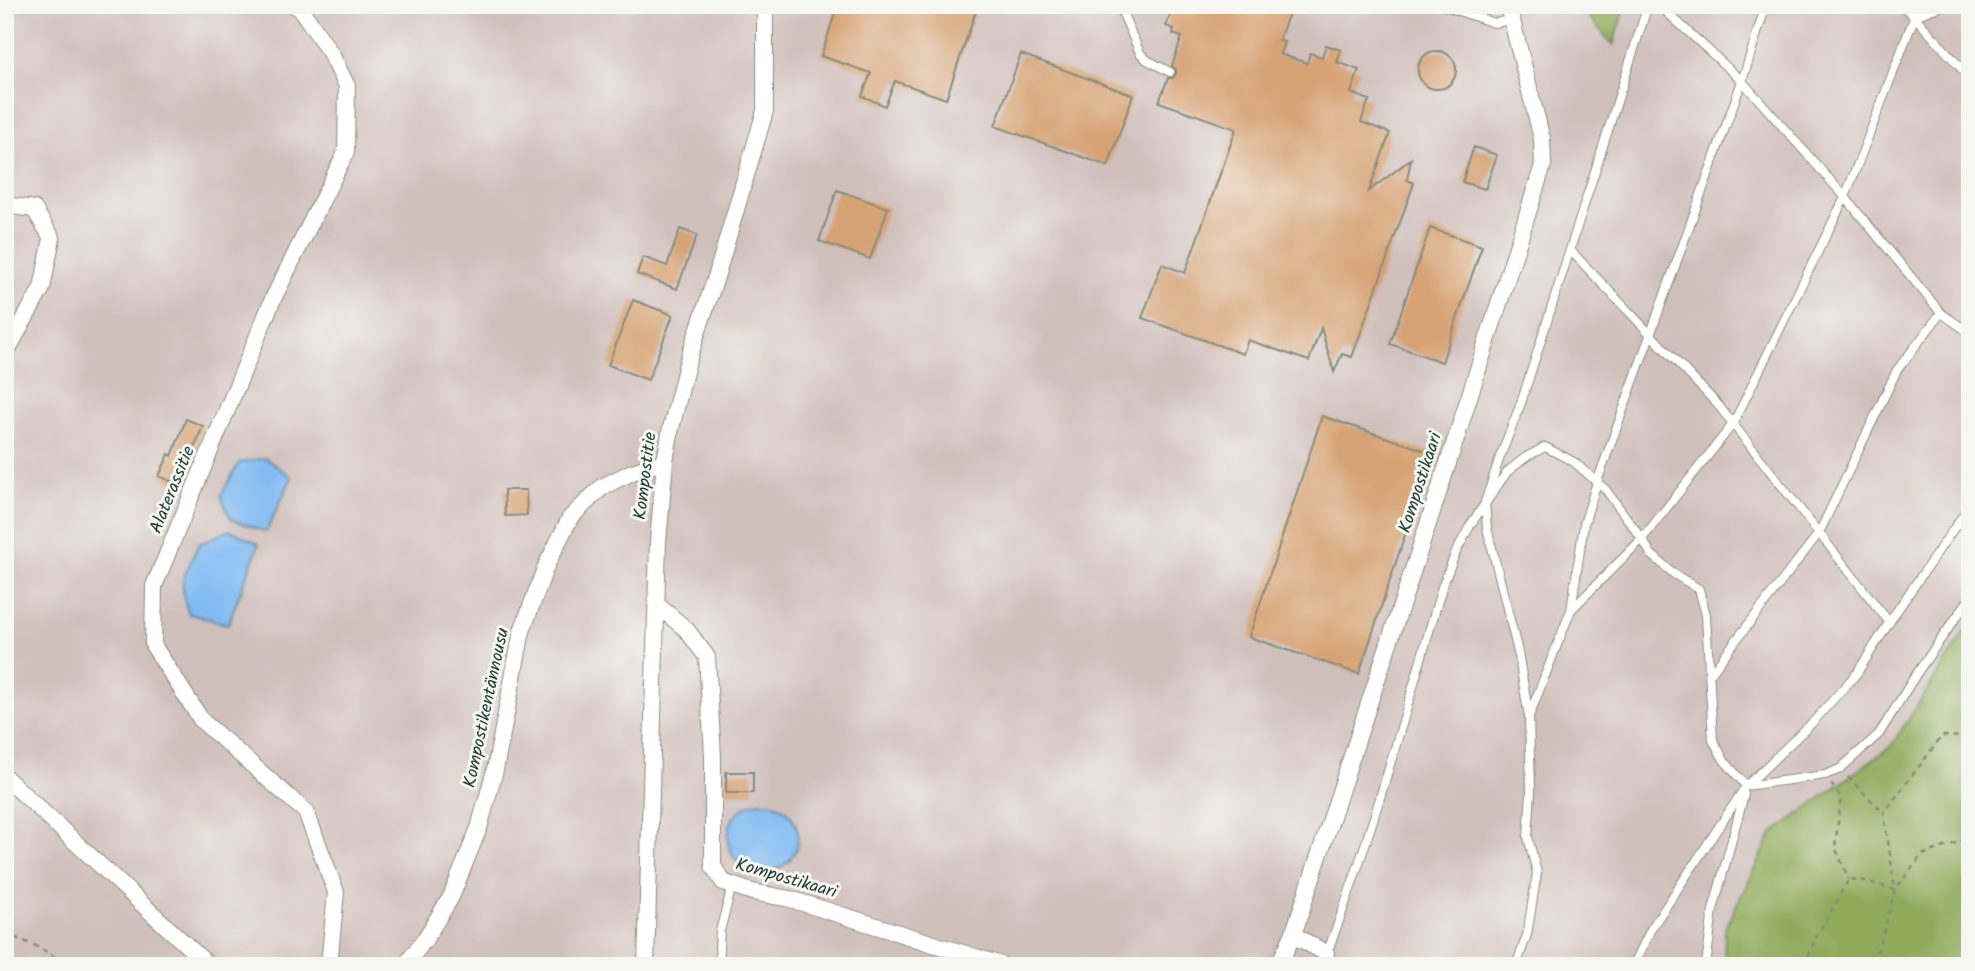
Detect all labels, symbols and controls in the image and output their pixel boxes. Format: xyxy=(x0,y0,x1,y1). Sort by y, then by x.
street label: Kompostikaari xyxy=(1391,428,1451,537)
street label: Kompostitie xyxy=(626,430,666,522)
street label: Alaterassitie xyxy=(142,442,204,538)
street label: Kompostikentännousu xyxy=(456,625,518,791)
street label: Kompostikaari xyxy=(732,851,841,908)

